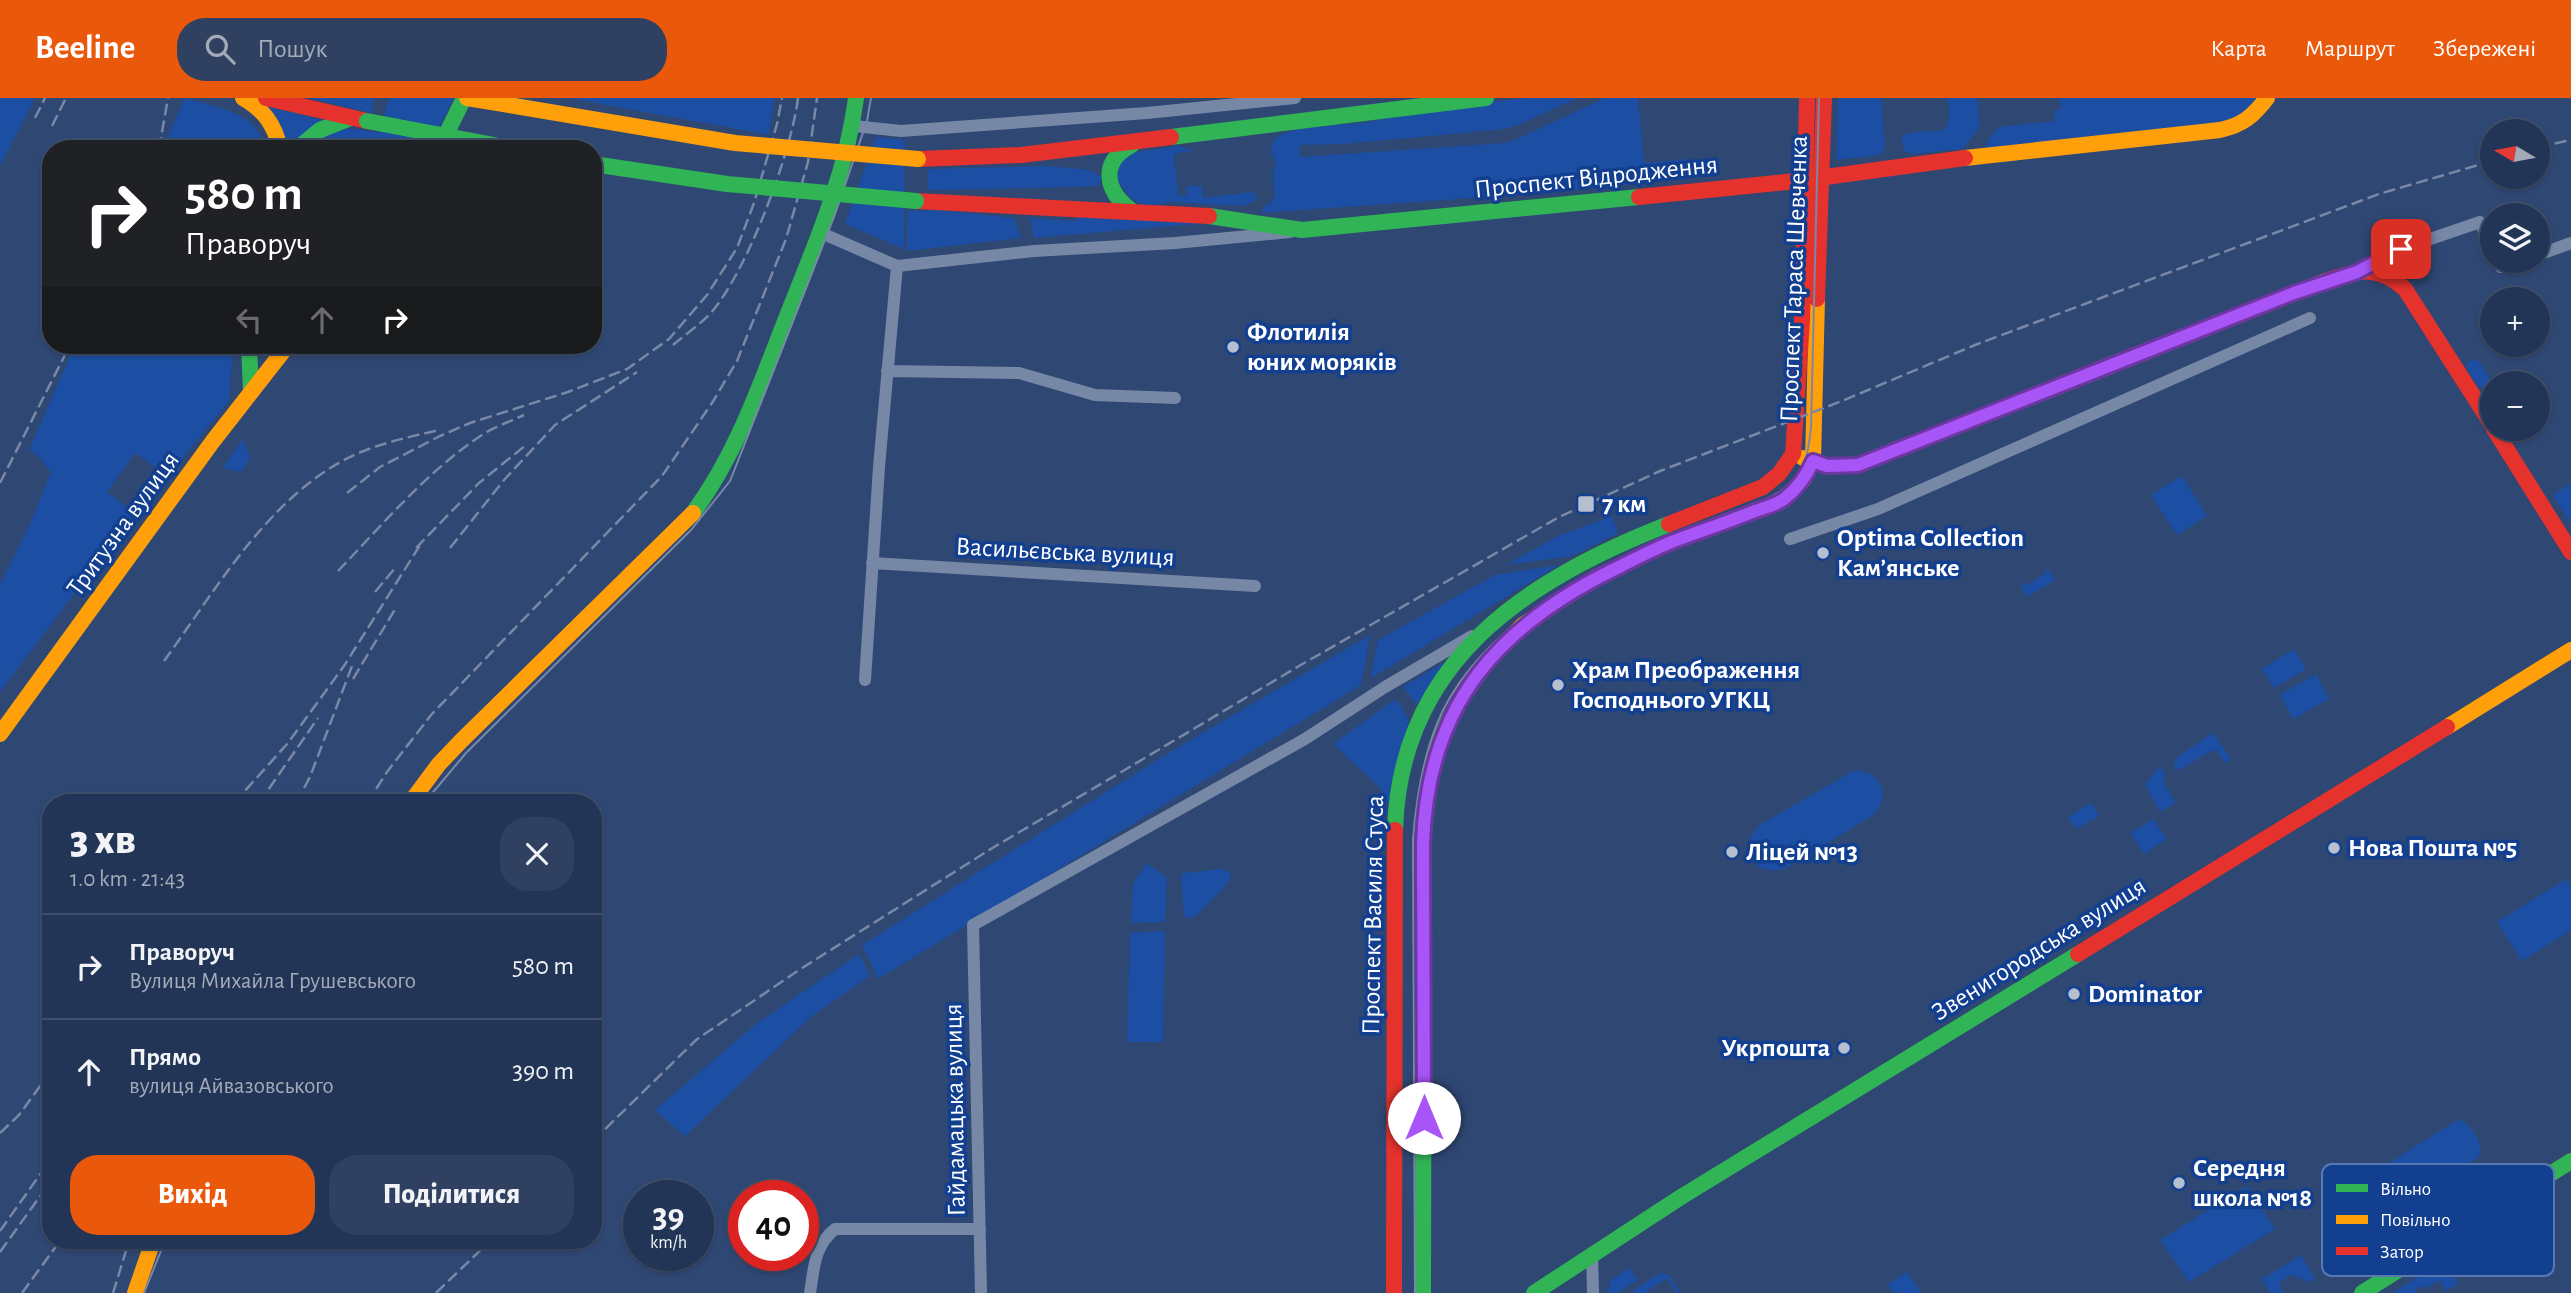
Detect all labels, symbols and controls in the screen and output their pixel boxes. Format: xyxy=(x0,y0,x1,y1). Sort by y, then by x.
search box xyxy=(177,18,667,81)
icon: search xyxy=(201,30,239,68)
text: Beeline xyxy=(35,32,135,65)
text: Пошук xyxy=(257,36,327,62)
text: Карта xyxy=(2211,37,2267,61)
text: Маршрут xyxy=(2305,37,2395,61)
text: Збережені xyxy=(2433,37,2536,61)
north arrow xyxy=(2480,119,2550,189)
map controls xyxy=(2480,119,2550,441)
street label: Проспект Тараса Шевченка xyxy=(1776,135,1812,423)
street label: Проспект Відродження xyxy=(1473,151,1719,203)
icon: right xyxy=(70,168,161,259)
text: 580 m xyxy=(185,170,303,219)
button: layers xyxy=(2480,203,2550,273)
pin xyxy=(2371,219,2431,279)
text: Праворуч xyxy=(185,228,311,260)
icon: arrive xyxy=(2382,230,2420,268)
button: + xyxy=(2480,287,2550,357)
icon: left xyxy=(230,301,268,339)
icon: ahead xyxy=(303,301,341,339)
icon: right xyxy=(376,301,414,339)
place label: Флотилія юних моряків xyxy=(1247,319,1397,375)
marker: Флотилія юних моряків xyxy=(1225,339,1241,355)
button: − xyxy=(2480,371,2550,441)
street label: Тритузна вулиця xyxy=(62,447,184,601)
place label: 7 км xyxy=(1602,491,1646,517)
marker: 7 км xyxy=(1576,494,1596,514)
place label: Optima Collection Кам’янське xyxy=(1837,525,2024,581)
street label: Васильєвська вулиця xyxy=(955,533,1175,571)
marker: Optima Collection Кам’янське xyxy=(1815,545,1831,561)
place label: Храм Преображення Господнього УГКЦ xyxy=(1572,657,1800,713)
marker: Храм Преображення Господнього УГКЦ xyxy=(1550,677,1566,693)
street label: Проспект Василя Стуса xyxy=(1358,795,1388,1035)
button: close xyxy=(500,817,574,891)
text: 3 хв xyxy=(70,819,136,861)
place label: Нова Пошта №5 xyxy=(2348,835,2517,861)
place label: Ліцей №13 xyxy=(1746,839,1858,865)
marker: Нова Пошта №5 xyxy=(2326,840,2342,856)
marker: Ліцей №13 xyxy=(1724,844,1740,860)
text: 1.0 km · 21:43 xyxy=(70,868,185,891)
street label: Звенигородська вулиця xyxy=(1927,873,2151,1025)
text: Праворуч xyxy=(129,939,235,965)
icon: right xyxy=(70,948,108,986)
text: 580 m xyxy=(512,953,574,979)
text: Вулиця Михайла Грушевського xyxy=(129,970,416,993)
place label: Dominator xyxy=(2088,981,2202,1007)
marker: Dominator xyxy=(2066,986,2082,1002)
street label: Гайдамацька вулиця xyxy=(940,1003,970,1217)
place label: Укрпошта xyxy=(1721,1035,1830,1061)
marker: Укрпошта xyxy=(1836,1040,1852,1056)
text: Прямо xyxy=(129,1044,201,1070)
icon: ahead xyxy=(70,1053,108,1091)
text: 390 m xyxy=(512,1058,574,1084)
text: вулиця Айвазовського xyxy=(129,1075,334,1098)
position arrow xyxy=(1387,1081,1461,1155)
button: Вихід xyxy=(70,1155,315,1235)
button: Поділитися xyxy=(329,1155,574,1235)
place label: Середня школа №18 xyxy=(2193,1155,2312,1211)
legend xyxy=(2322,1164,2554,1276)
marker: Середня школа №18 xyxy=(2171,1175,2187,1191)
speed limit sign: 40 xyxy=(728,1180,819,1271)
text: Вільно xyxy=(2380,1180,2431,1199)
text: 39 xyxy=(652,1199,684,1234)
text: Повільно xyxy=(2380,1211,2450,1230)
text: km/h xyxy=(650,1234,687,1252)
text: Затор xyxy=(2380,1243,2424,1262)

